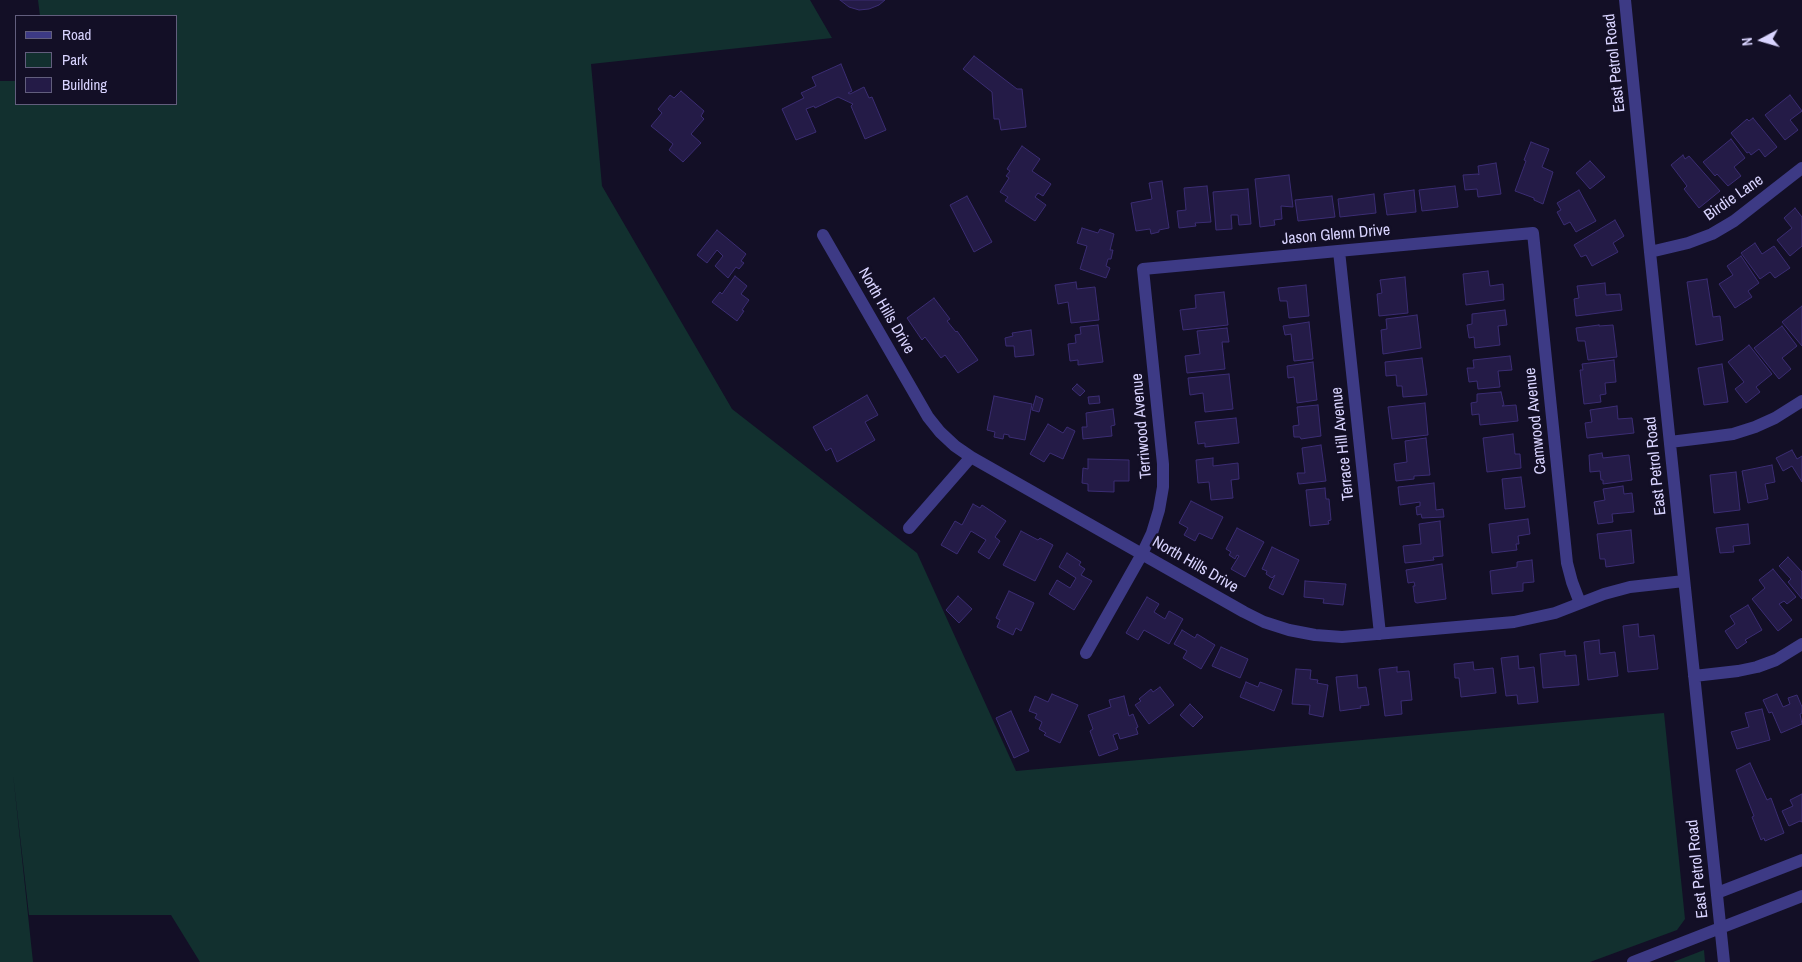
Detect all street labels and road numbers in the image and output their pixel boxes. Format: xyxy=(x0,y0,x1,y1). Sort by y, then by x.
street label: East Petrol Road xyxy=(1600,13,1630,113)
street label: Birdie Lane xyxy=(1701,171,1767,225)
street label: Jason Glenn Drive xyxy=(1281,221,1391,249)
street label: North Hills Drive xyxy=(854,265,918,357)
street label: Camwood Avenue xyxy=(1521,367,1551,475)
street label: Terriwood Avenue xyxy=(1128,373,1156,479)
street label: Terrace Hill Avenue xyxy=(1327,386,1359,502)
street label: East Petrol Road xyxy=(1641,416,1671,516)
street label: North Hills Drive xyxy=(1149,533,1241,597)
street label: East Petrol Road xyxy=(1683,819,1713,919)

